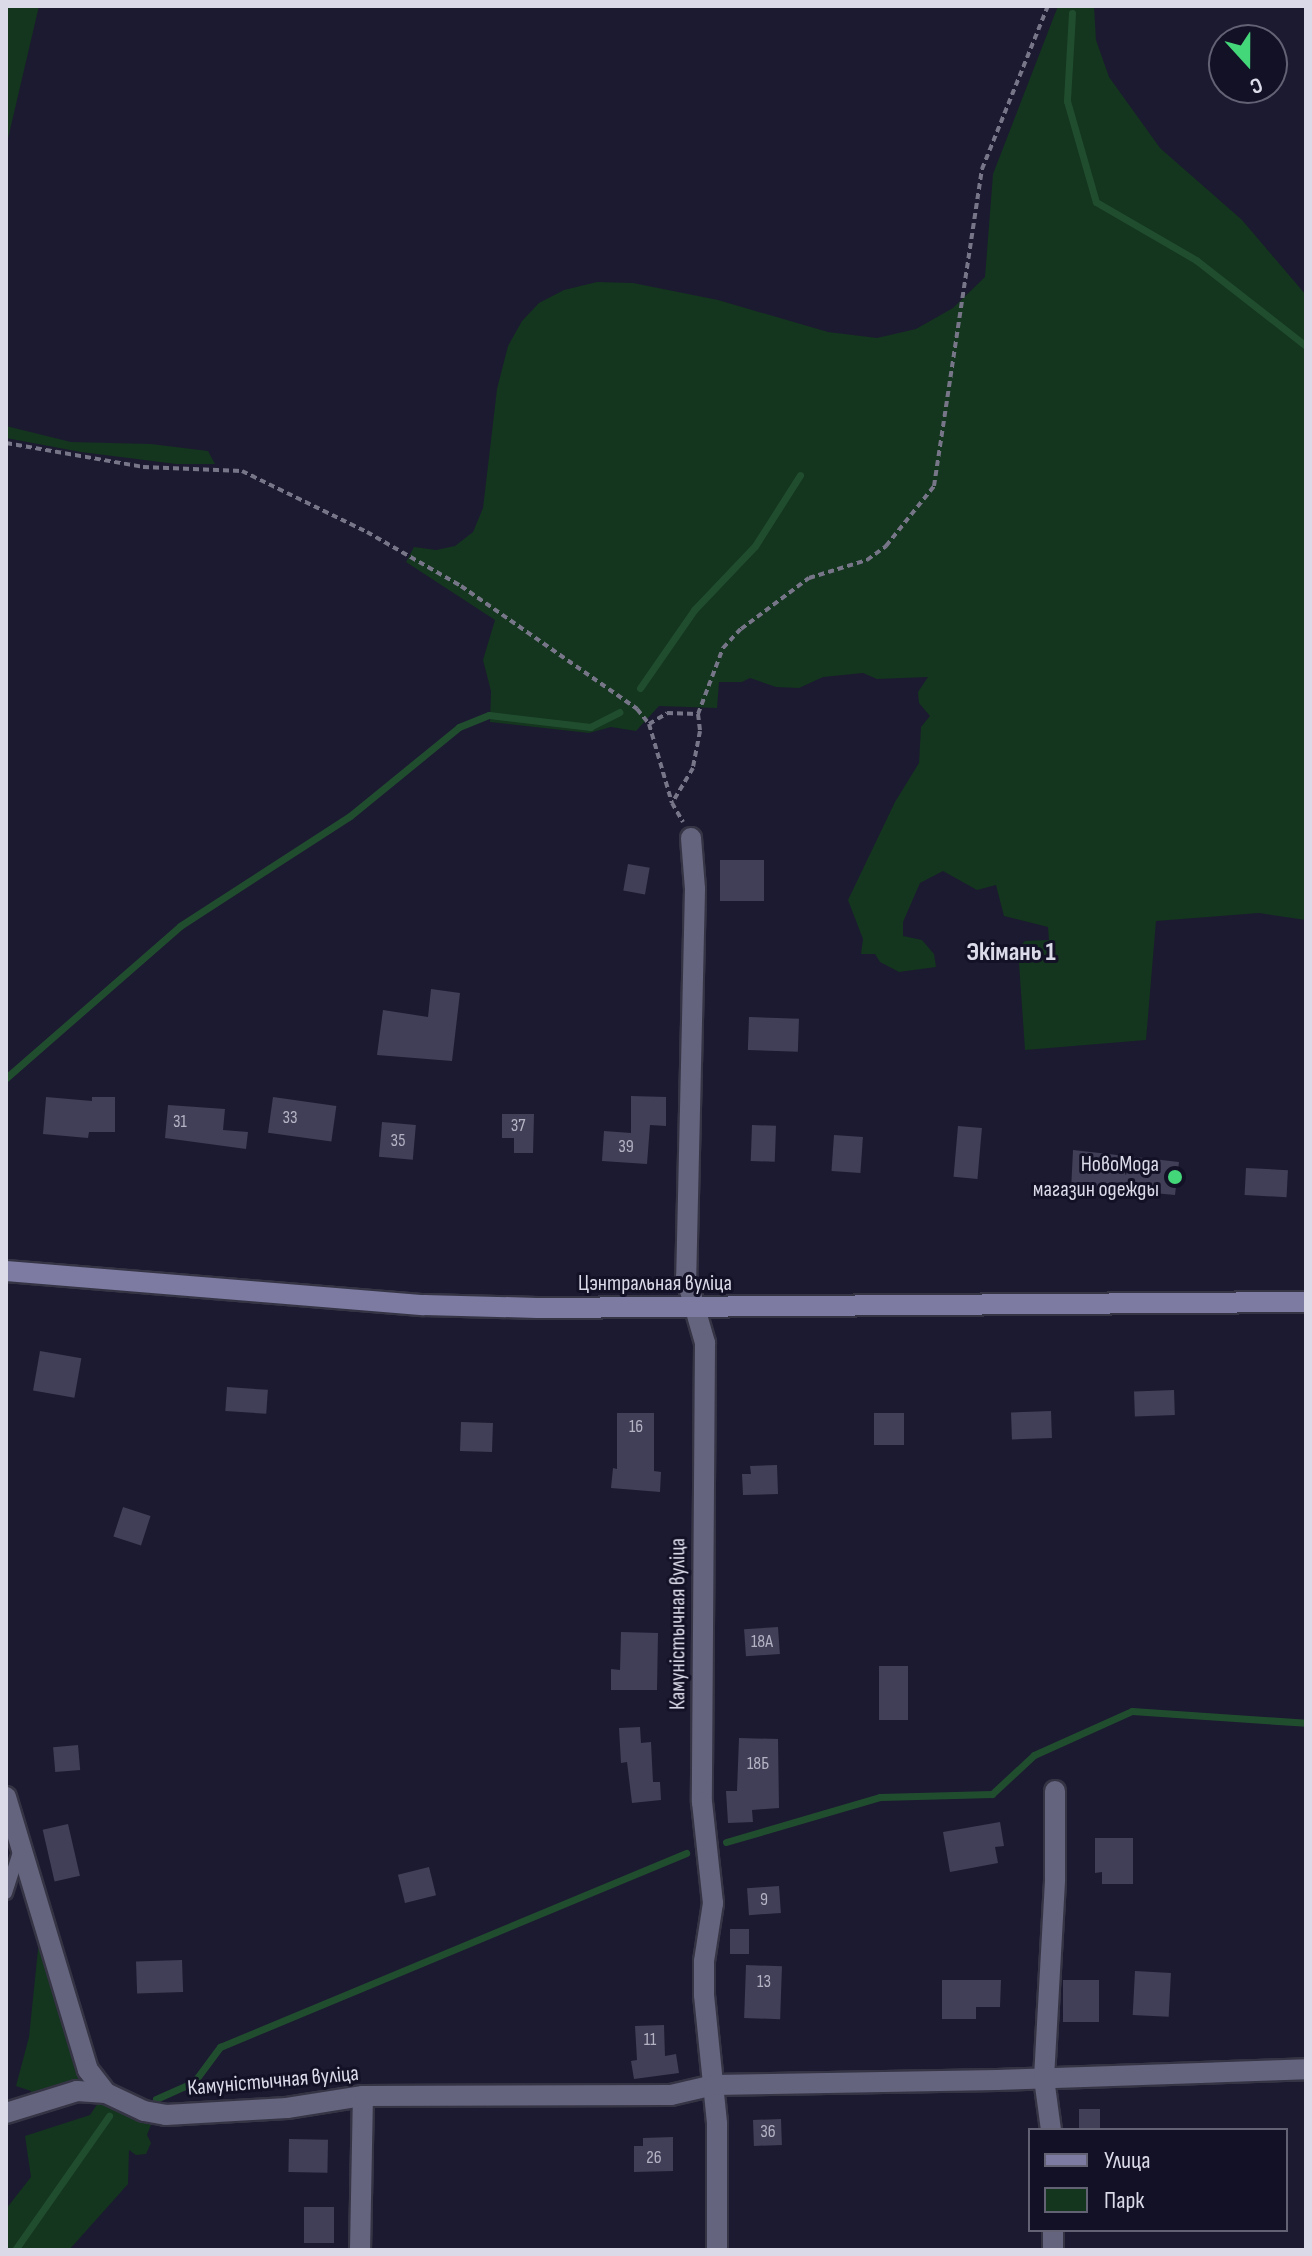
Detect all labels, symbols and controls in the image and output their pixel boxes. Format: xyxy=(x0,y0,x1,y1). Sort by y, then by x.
north arrow xyxy=(1208,24,1288,104)
text: С xyxy=(1246,70,1266,100)
district label: Экімань 1 xyxy=(966,937,1056,969)
house number: 33 xyxy=(282,1107,298,1129)
house number: 31 xyxy=(173,1111,187,1133)
house number: 37 xyxy=(511,1115,525,1137)
house number: 35 xyxy=(391,1130,405,1152)
house number: 39 xyxy=(618,1136,634,1158)
place label: НовоМода магазин одежды xyxy=(1033,1151,1159,1202)
marker: НовоМода магазин одежды xyxy=(1166,1168,1184,1186)
street label: Цэнтральная вуліца xyxy=(578,1271,732,1297)
house number: 16 xyxy=(629,1416,643,1438)
street label: Камуністычная вуліца xyxy=(665,1538,691,1710)
house number: 18А xyxy=(751,1631,773,1653)
house number: 18Б xyxy=(747,1753,769,1775)
house number: 9 xyxy=(760,1889,768,1911)
house number: 13 xyxy=(757,1971,771,1993)
house number: 11 xyxy=(644,2029,656,2051)
street label: Камуністычная вуліца xyxy=(186,2060,360,2102)
house number: 36 xyxy=(760,2121,776,2143)
legend xyxy=(1028,2128,1288,2232)
text: Улица xyxy=(1104,2146,1150,2175)
house number: 26 xyxy=(646,2147,662,2169)
text: Парк xyxy=(1104,2186,1144,2215)

